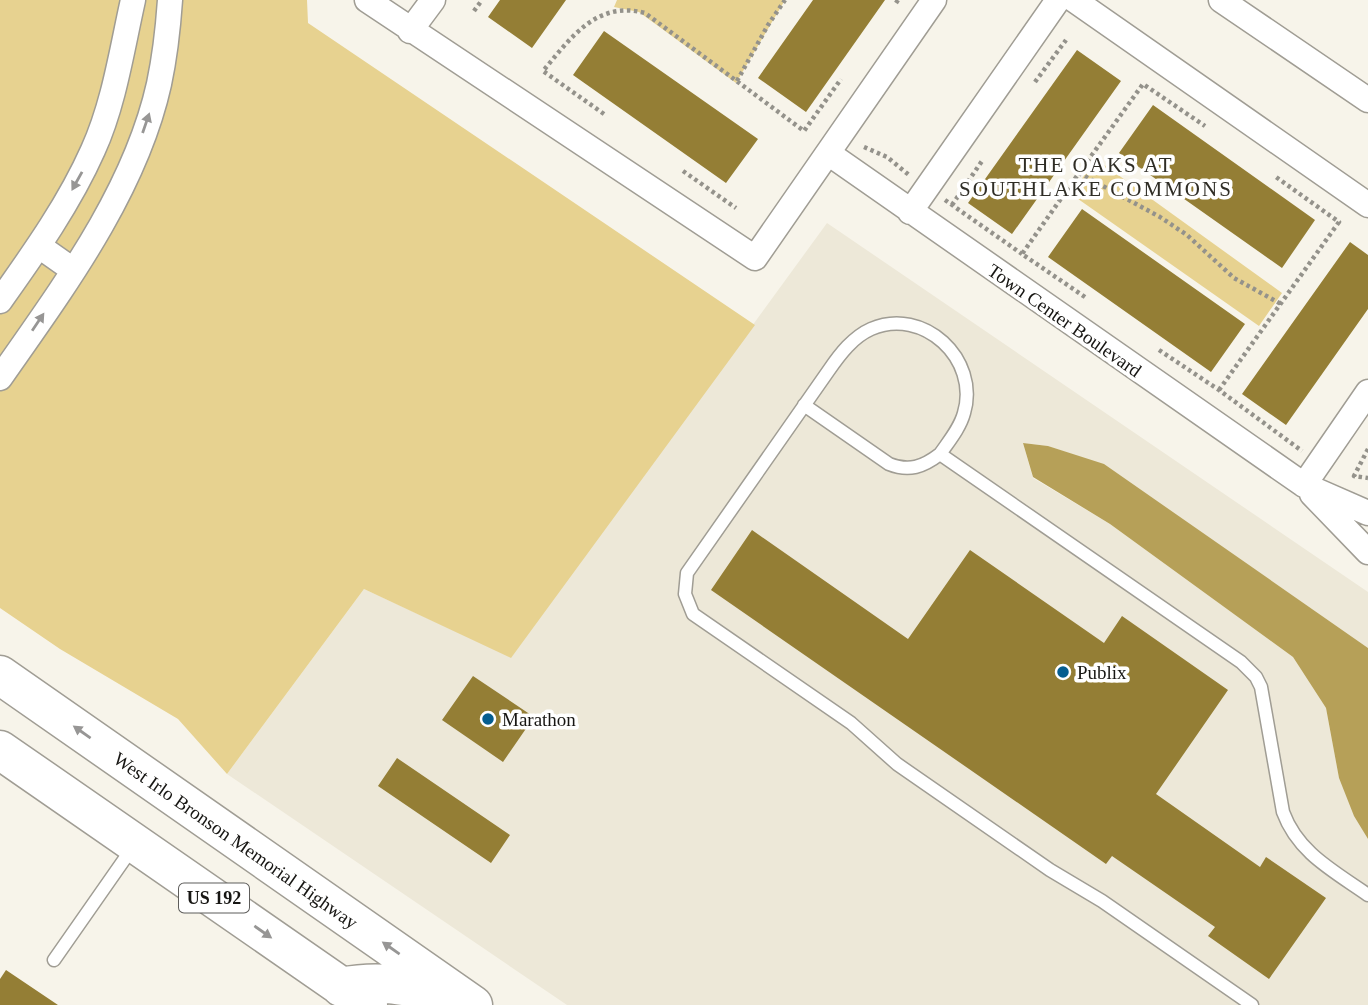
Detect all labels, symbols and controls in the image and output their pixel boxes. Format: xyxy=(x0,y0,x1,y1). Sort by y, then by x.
one-way arrow xyxy=(141,112,152,133)
district label: THE OAKS AT SOUTHLAKE COMMONS xyxy=(959,153,1233,201)
one-way arrow xyxy=(71,172,83,191)
street label: Town Center Boulevard xyxy=(984,260,1146,382)
one-way arrow xyxy=(32,312,45,332)
place label: Publix xyxy=(1077,662,1127,683)
marker: Publix xyxy=(1055,664,1071,680)
place label: Marathon xyxy=(502,709,576,730)
marker: Marathon xyxy=(480,711,496,727)
one-way arrow xyxy=(73,725,91,739)
street label: West Irlo Bronson Memorial Highway xyxy=(110,748,362,933)
road number: US 192 xyxy=(179,884,249,912)
one-way arrow xyxy=(254,925,272,939)
one-way arrow xyxy=(382,941,400,955)

